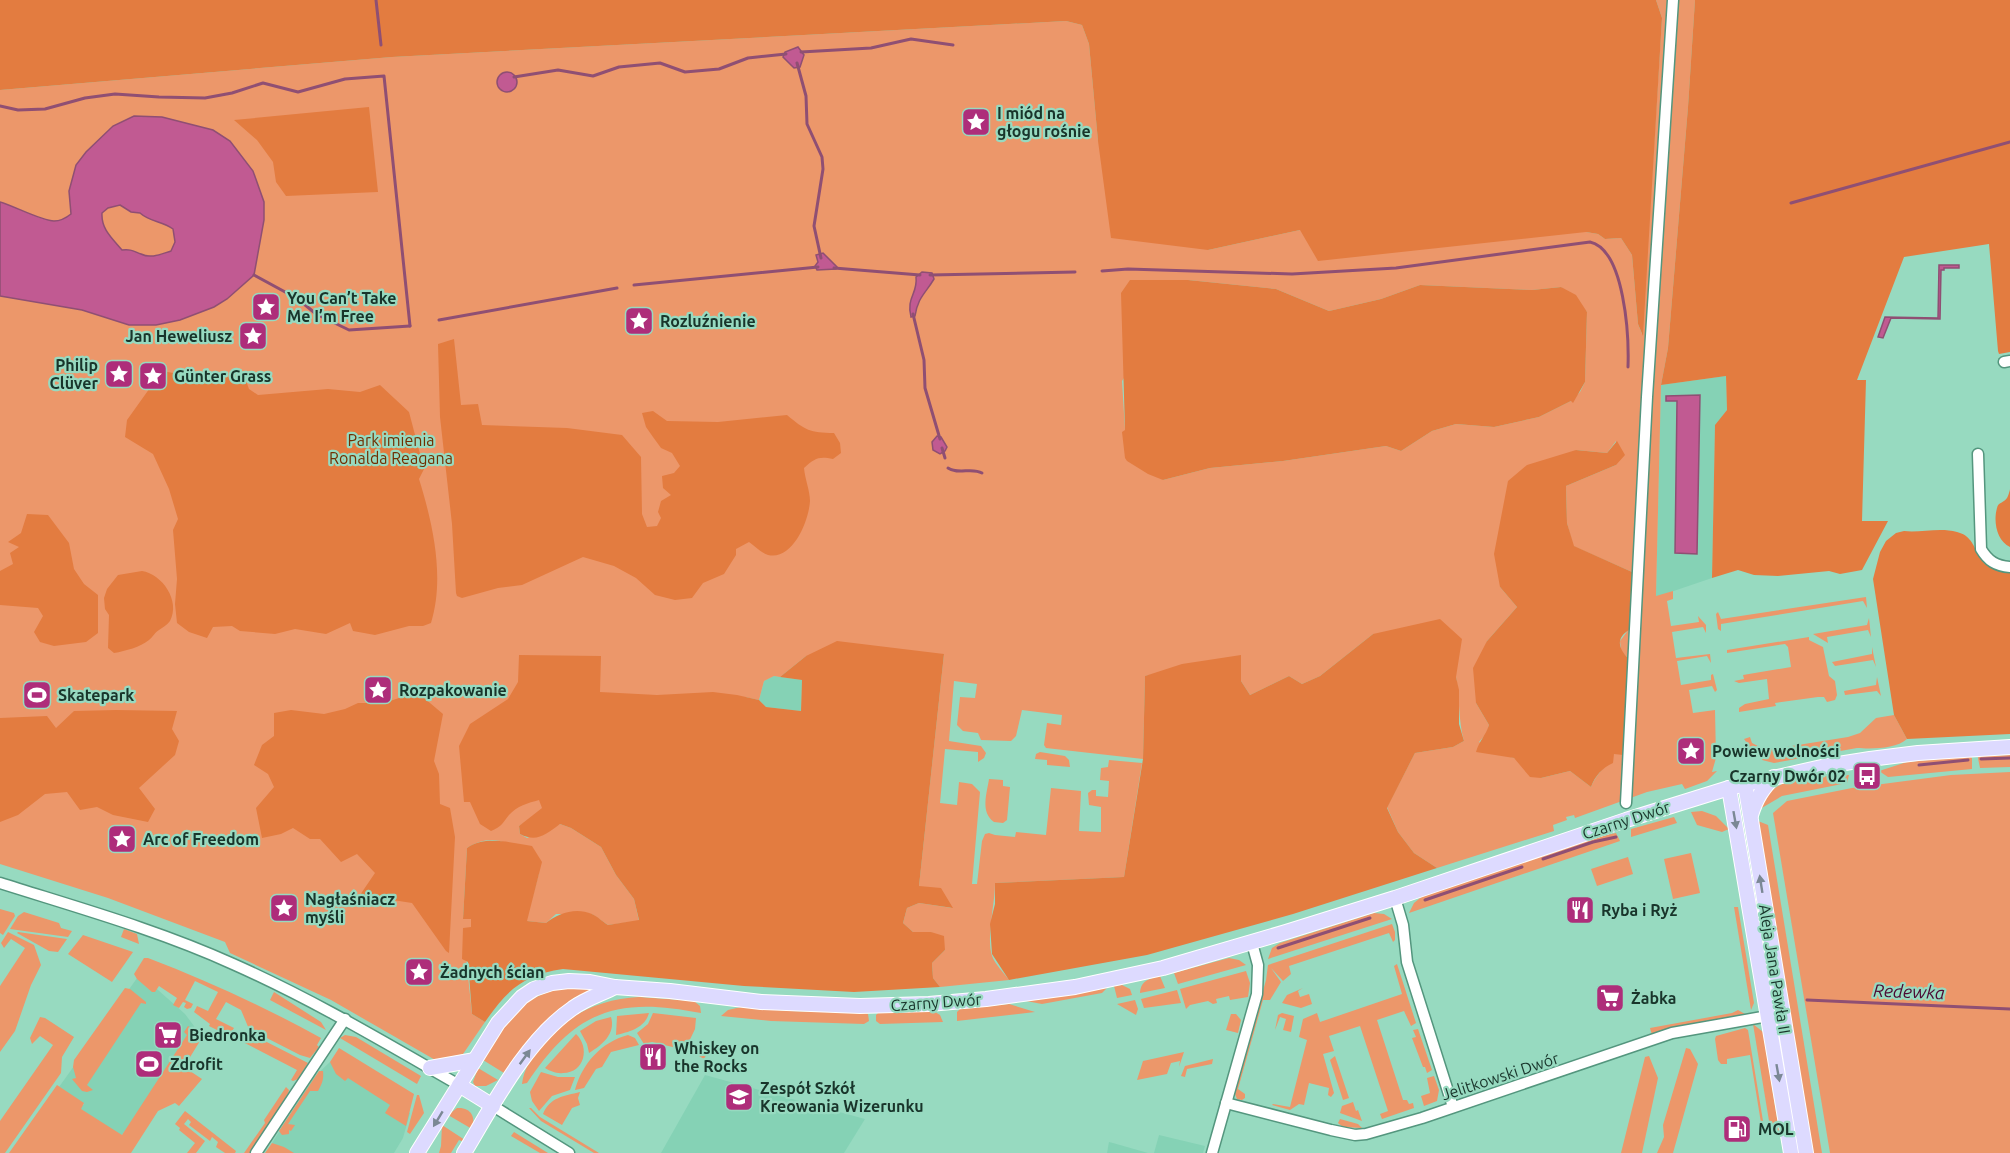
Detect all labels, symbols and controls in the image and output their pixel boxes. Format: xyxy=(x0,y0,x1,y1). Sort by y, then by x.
place label: I miód na głogu rośnie xyxy=(997,104,1091,140)
place icon: I miód na głogu rośnie xyxy=(960,106,992,138)
place label: You Can’t Take Me I’m Free xyxy=(287,289,396,325)
place icon: You Can’t Take Me I’m Free xyxy=(250,291,282,323)
place icon: Rozluźnienie xyxy=(623,305,655,337)
place label: Rozluźnienie xyxy=(660,312,756,330)
place icon: Jan Heweliusz xyxy=(237,320,269,352)
place label: Jan Heweliusz xyxy=(125,327,232,345)
place label: Philip Clüver xyxy=(50,356,98,392)
place icon: Philip Clüver xyxy=(103,358,135,390)
place icon: Günter Grass xyxy=(137,360,169,392)
place label: Günter Grass xyxy=(174,367,271,385)
park label: Park imienia Ronalda Reagana xyxy=(329,431,453,467)
place icon: Rozpakowanie xyxy=(362,674,394,706)
sports icon: Skatepark xyxy=(21,679,53,711)
place label: Rozpakowanie xyxy=(399,681,507,699)
place label: Skatepark xyxy=(58,686,134,704)
place icon: Powiew wolności xyxy=(1675,735,1707,767)
place label: Powiew wolności xyxy=(1712,742,1840,760)
bus stop icon: Czarny Dwór 02 xyxy=(1851,760,1883,792)
place label: Czarny Dwór 02 xyxy=(1729,767,1846,785)
street label: Czarny Dwór xyxy=(1580,797,1672,843)
one-way arrow xyxy=(1730,811,1739,830)
place icon: Arc of Freedom xyxy=(106,823,138,855)
place label: Arc of Freedom xyxy=(143,830,259,848)
one-way arrow xyxy=(1757,875,1766,894)
place label: Nagłaśniacz myśli xyxy=(305,890,395,926)
place icon: Nagłaśniacz myśli xyxy=(268,892,300,924)
restaurant icon: Ryba i Ryż xyxy=(1564,894,1596,926)
place label: Ryba i Ryż xyxy=(1601,901,1677,919)
street label: Aleja Jana Pawła II xyxy=(1756,903,1794,1035)
place icon: Żadnych ścian xyxy=(403,956,435,988)
place label: Żadnych ścian xyxy=(440,963,544,981)
water label: Redewka xyxy=(1873,980,1945,1002)
supermarket icon: Żabka xyxy=(1594,982,1626,1014)
place label: Żabka xyxy=(1631,989,1677,1007)
street label: Czarny Dwór xyxy=(890,990,982,1014)
supermarket icon: Biedronka xyxy=(152,1019,184,1051)
place label: Biedronka xyxy=(189,1026,266,1044)
place label: Whiskey on the Rocks xyxy=(674,1039,759,1075)
restaurant icon: Whiskey on the Rocks xyxy=(637,1041,669,1073)
sports icon: Zdrofit xyxy=(133,1048,165,1080)
street label: Jelitkowski Dwór xyxy=(1439,1049,1561,1103)
one-way arrow xyxy=(519,1050,531,1065)
place label: Zdrofit xyxy=(170,1055,223,1073)
one-way arrow xyxy=(1773,1064,1782,1083)
place label: Zespół Szkół Kreowania Wizerunku xyxy=(760,1079,924,1115)
school or university icon: Zespół Szkół Kreowania Wizerunku xyxy=(723,1081,755,1113)
one-way arrow xyxy=(432,1111,443,1127)
fuel station icon: MOL xyxy=(1721,1113,1753,1145)
place label: MOL xyxy=(1758,1120,1794,1138)

